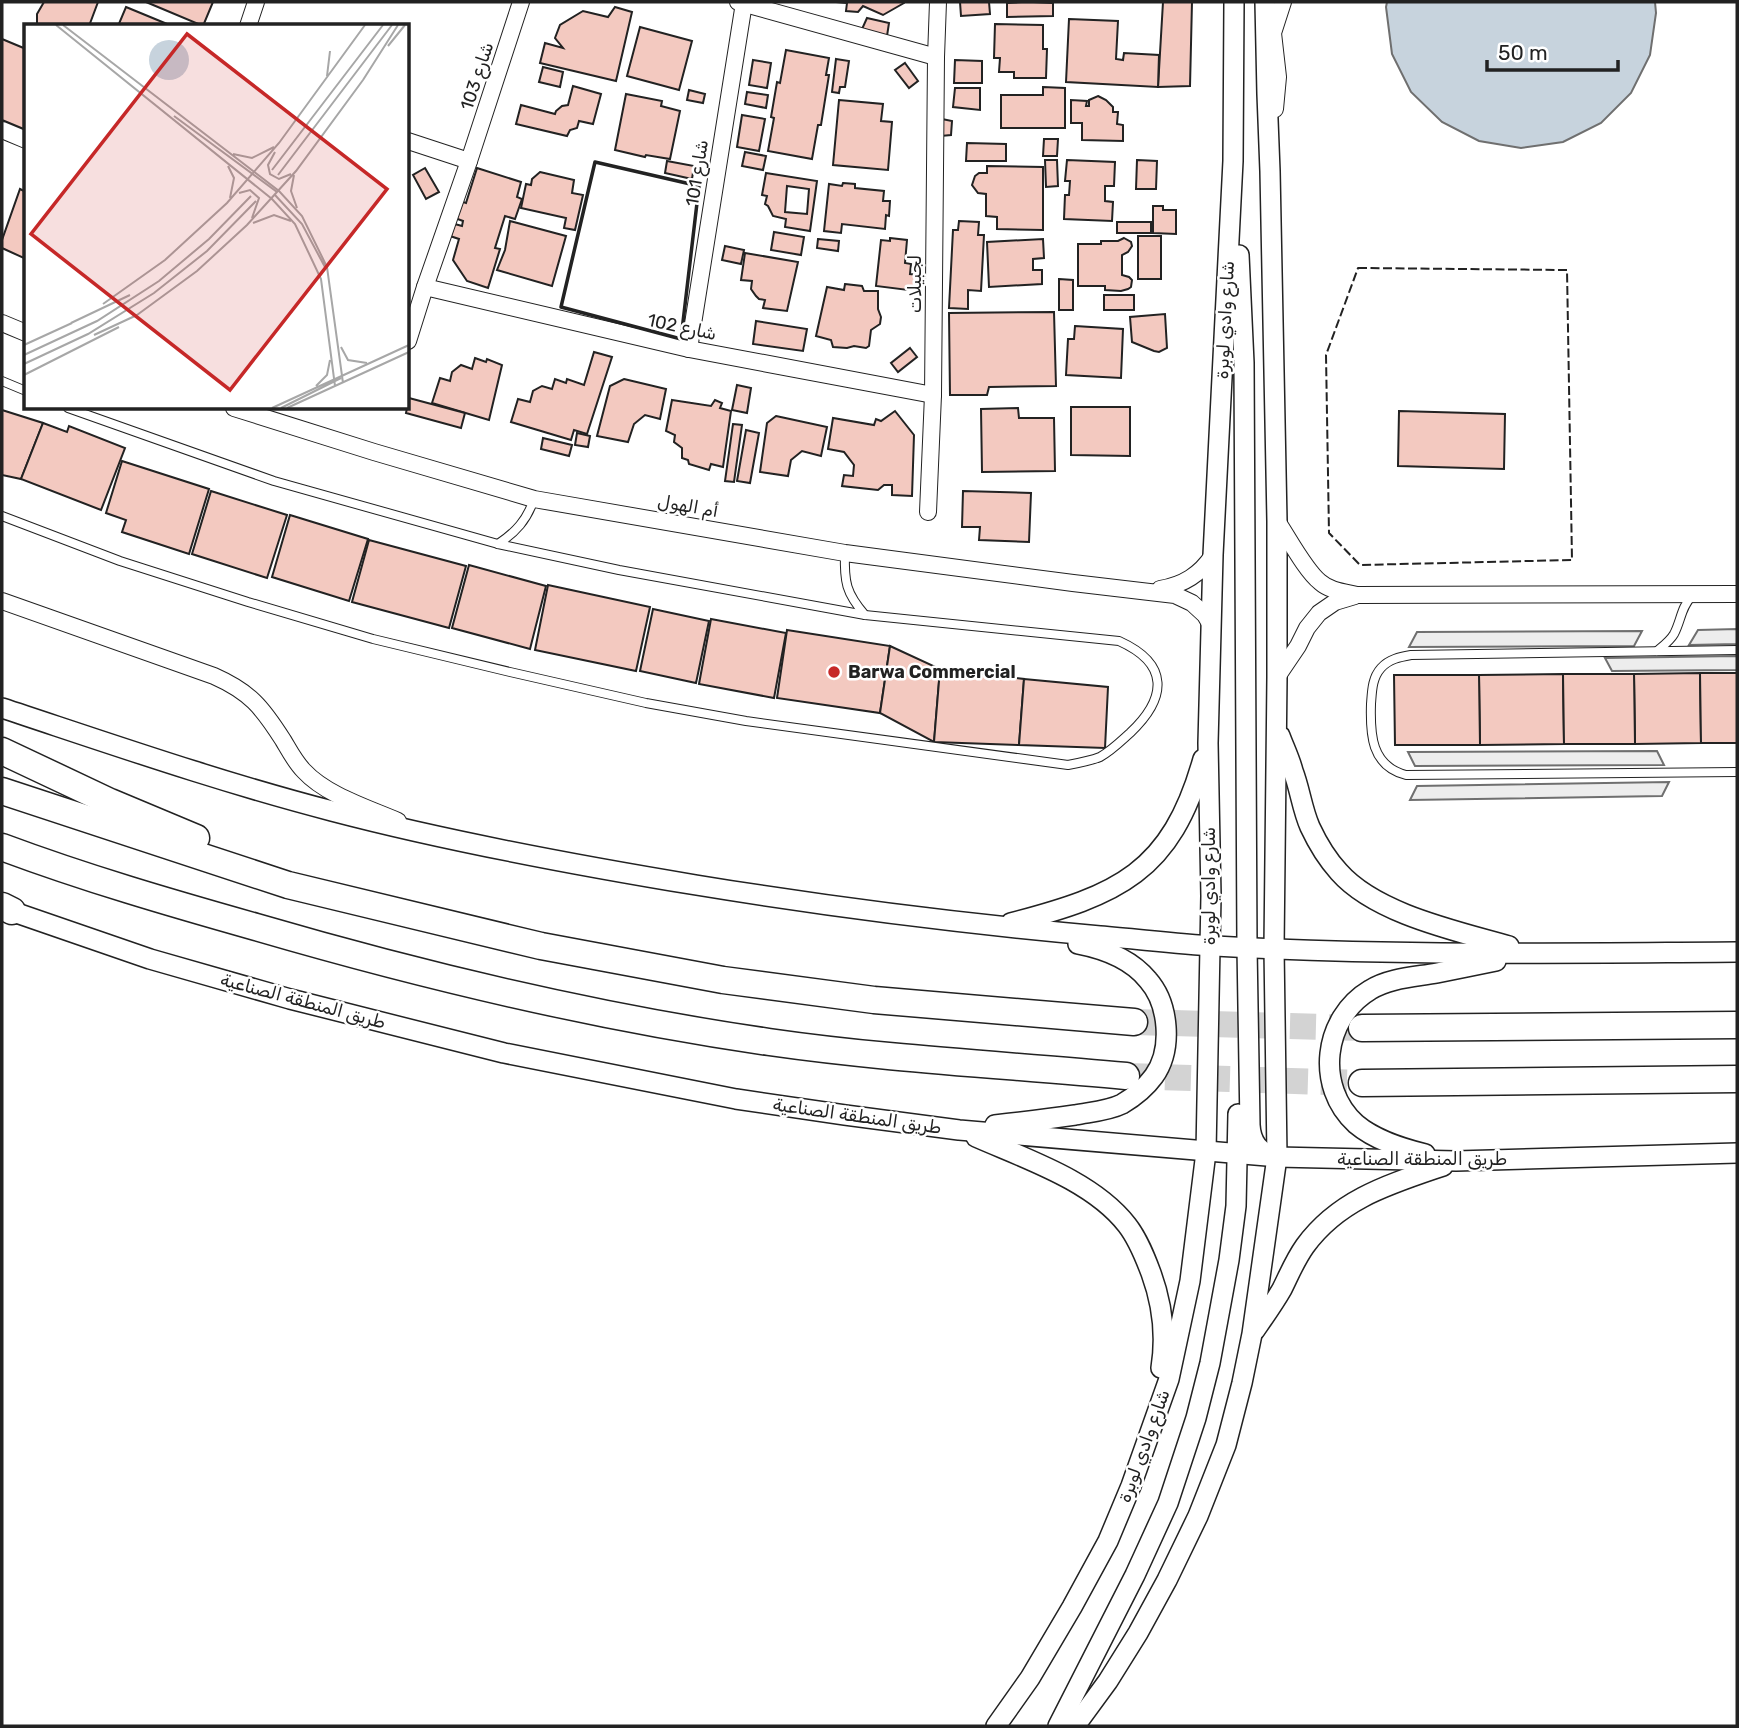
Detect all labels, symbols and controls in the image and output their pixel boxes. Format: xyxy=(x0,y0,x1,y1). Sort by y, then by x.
inset map xyxy=(24,24,410,410)
scale bar xyxy=(1487,28,1618,72)
street label: شارع 103 xyxy=(456,39,499,113)
text: 50 m xyxy=(1498,40,1548,65)
street label: شارع 101 xyxy=(681,138,714,208)
street label: لجبيلات xyxy=(904,255,926,313)
street label: شارع وادي لوبرة xyxy=(1211,260,1240,380)
street label: شارع 102 xyxy=(645,309,719,346)
street label: أم الهول xyxy=(656,490,720,522)
place label: Barwa Commercial xyxy=(848,661,1016,683)
marker: Barwa Commercial xyxy=(826,664,842,680)
street label: شارع وادي لوبرة xyxy=(1198,827,1221,945)
street label: طريق المنطقة الصناعية xyxy=(218,968,388,1034)
street label: طريق المنطقة الصناعية xyxy=(771,1093,943,1139)
street label: طريق المنطقة الصناعية xyxy=(1337,1148,1507,1170)
street label: شارع وادي لوبرة xyxy=(1113,1387,1176,1506)

